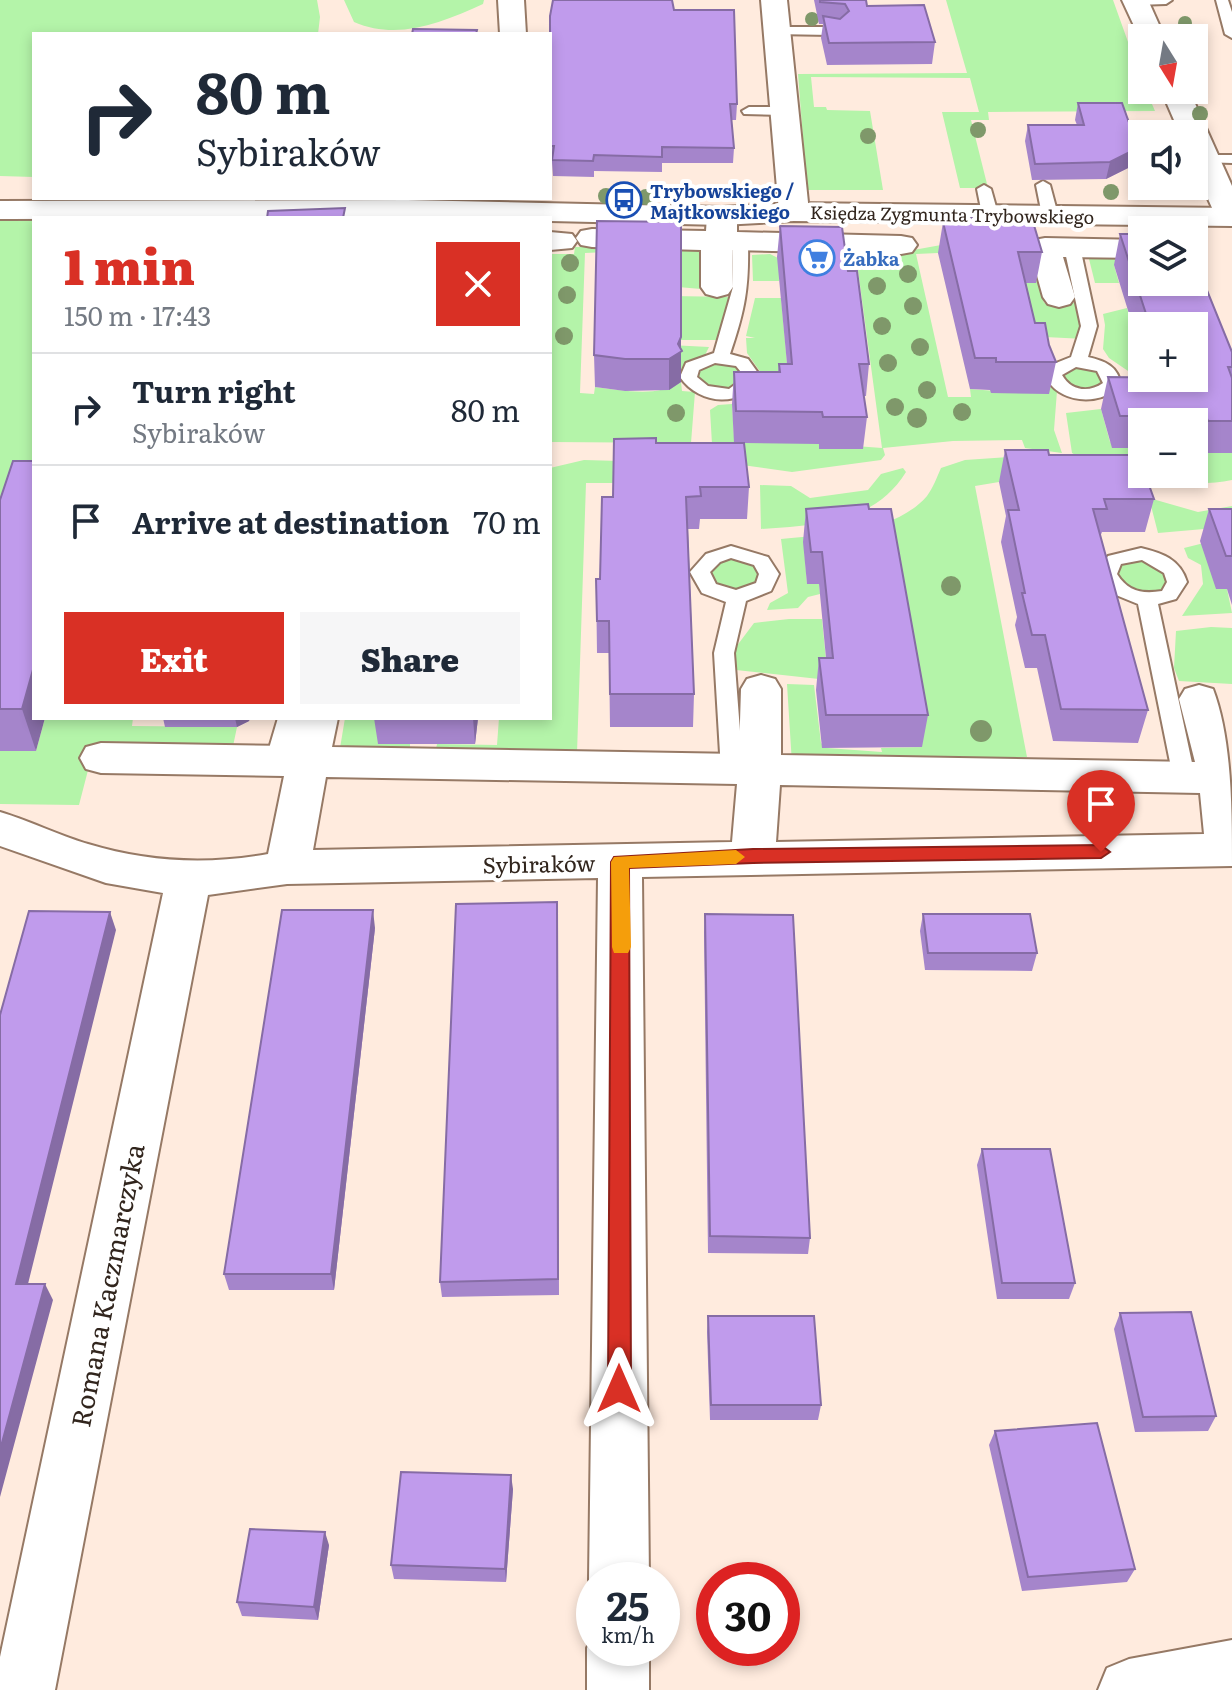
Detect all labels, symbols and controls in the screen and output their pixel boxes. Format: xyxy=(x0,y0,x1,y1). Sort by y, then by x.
north arrow xyxy=(1128,24,1208,104)
map controls xyxy=(1128,24,1208,488)
text: 80 m xyxy=(196,48,331,131)
icon: right xyxy=(64,64,168,168)
button: sound xyxy=(1128,120,1208,200)
text: Sybiraków xyxy=(196,124,380,177)
place label: Trybowskiego / Majtkowskiego xyxy=(650,177,795,225)
bus stop icon: Trybowskiego / Majtkowskiego xyxy=(605,181,643,219)
street label: Księdza Zygmunta Trybowskiego xyxy=(810,198,1094,230)
button: layers xyxy=(1128,216,1208,296)
text: 1 min xyxy=(64,229,195,300)
supermarket icon: Żabka xyxy=(798,239,836,277)
button: close xyxy=(436,242,520,326)
place label: Żabka xyxy=(843,245,900,272)
text: 150 m · 17:43 xyxy=(64,295,211,334)
button: + xyxy=(1128,312,1208,392)
text: Turn right xyxy=(132,368,296,412)
icon: right xyxy=(64,387,108,431)
text: 80 m xyxy=(451,387,520,431)
button: − xyxy=(1128,408,1208,488)
text: Sybiraków xyxy=(132,412,265,451)
icon: arrive xyxy=(64,499,108,543)
text: Arrive at destination xyxy=(132,499,449,543)
text: 70 m xyxy=(473,499,541,543)
button: Exit xyxy=(64,612,284,704)
button: Share xyxy=(300,612,520,704)
pin xyxy=(1067,770,1135,852)
icon: arrive xyxy=(1079,782,1123,826)
street label: Sybiraków xyxy=(482,846,596,880)
street label: Romana Kaczmarczyka xyxy=(59,1140,153,1430)
position arrow xyxy=(577,1347,661,1431)
speed limit sign: 30 xyxy=(696,1562,800,1666)
text: 25 xyxy=(606,1574,650,1633)
text: km/h xyxy=(601,1619,655,1649)

